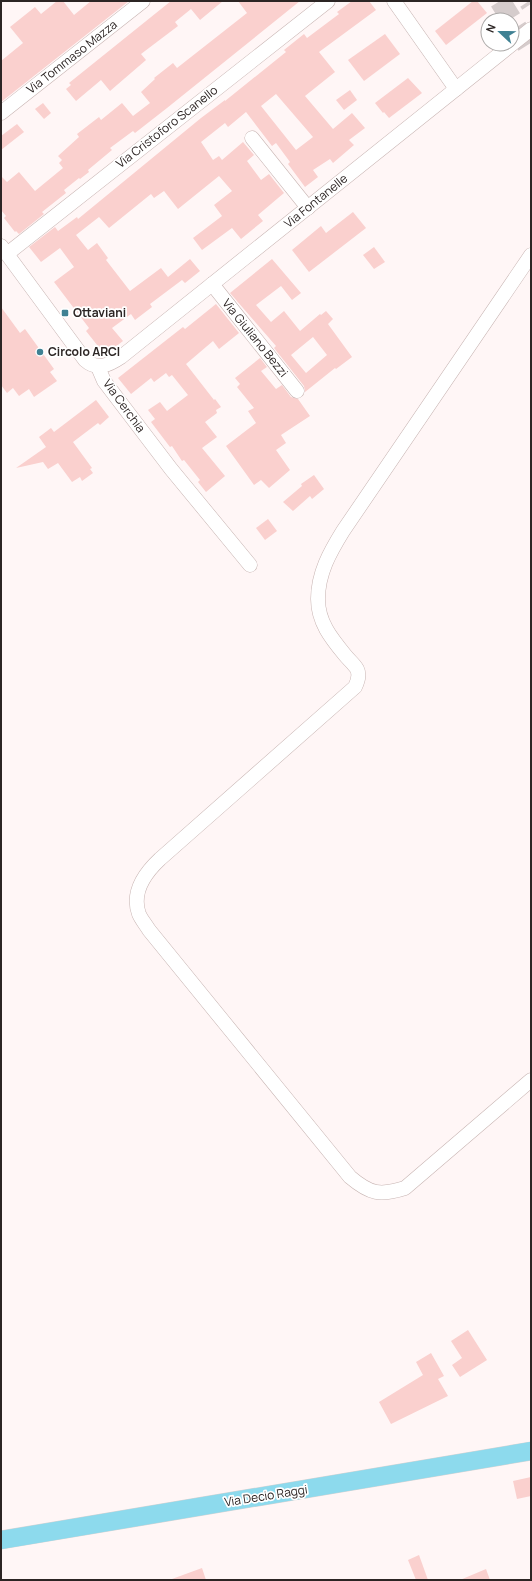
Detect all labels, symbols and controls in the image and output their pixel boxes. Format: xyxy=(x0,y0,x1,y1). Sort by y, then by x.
north arrow xyxy=(480,12,520,52)
street label: Via Tommaso Mazza xyxy=(23,16,121,97)
text: N xyxy=(482,22,499,35)
street label: Via Cristoforo Scanello xyxy=(112,81,221,172)
street label: Via Fontanelle xyxy=(280,170,351,231)
street label: Via Giuliano Bezzi xyxy=(219,295,292,380)
place label: Ottaviani xyxy=(73,304,126,321)
marker: Ottaviani xyxy=(60,308,70,318)
place label: Circolo ARCI xyxy=(48,343,120,360)
marker: Circolo ARCI xyxy=(35,347,45,357)
street label: Via Cerchia xyxy=(99,376,149,436)
street label: Via Decio Raggi xyxy=(223,1481,309,1510)

